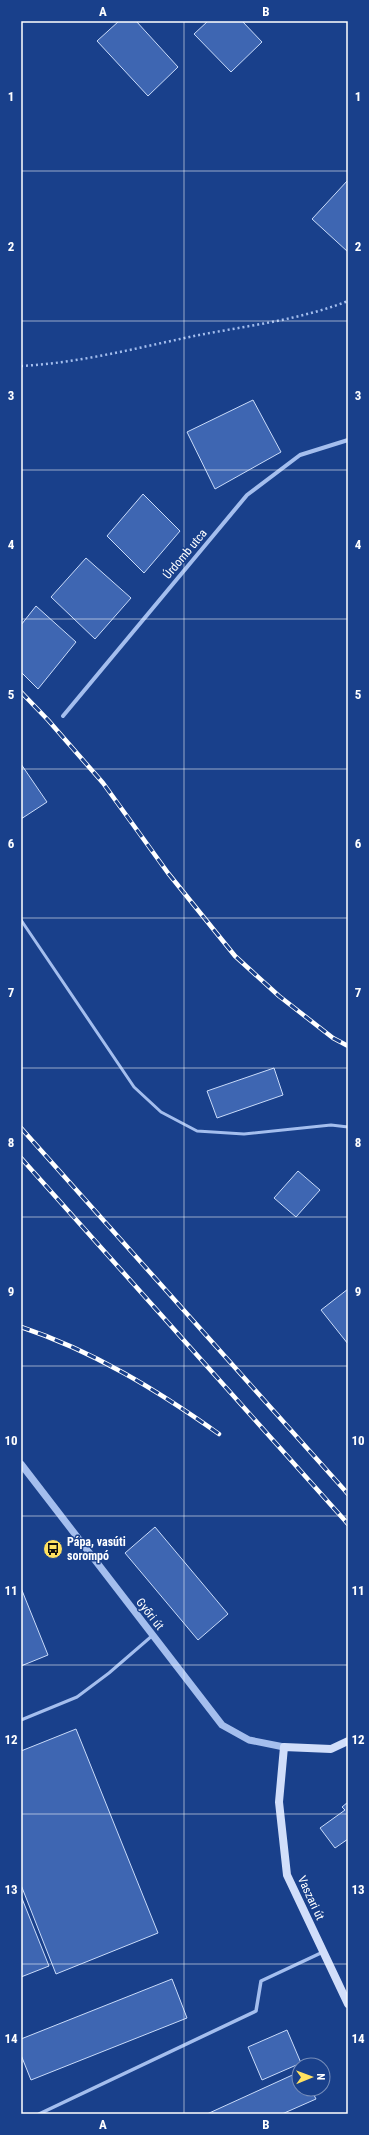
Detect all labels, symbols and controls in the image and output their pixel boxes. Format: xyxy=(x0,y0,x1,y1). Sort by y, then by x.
text: A xyxy=(99,4,107,19)
text: B xyxy=(262,4,270,19)
text: 1 xyxy=(8,89,14,104)
text: 1 xyxy=(355,89,361,104)
text: 2 xyxy=(8,239,15,254)
text: 2 xyxy=(355,239,362,254)
text: 3 xyxy=(8,388,14,403)
text: 3 xyxy=(355,388,361,403)
street label: Úrdomb utca xyxy=(159,525,210,582)
text: 4 xyxy=(8,537,15,552)
text: 4 xyxy=(355,537,362,552)
text: 5 xyxy=(8,687,15,702)
text: 5 xyxy=(355,687,362,702)
text: 6 xyxy=(8,836,15,851)
text: 6 xyxy=(355,836,362,851)
text: 7 xyxy=(8,985,15,1000)
text: 7 xyxy=(355,985,362,1000)
text: 8 xyxy=(8,1135,14,1150)
text: 8 xyxy=(355,1135,361,1150)
text: 9 xyxy=(8,1284,14,1299)
text: 9 xyxy=(355,1284,361,1299)
text: 10 xyxy=(4,1433,18,1448)
text: 10 xyxy=(351,1433,365,1448)
place label: Pápa, vasúti sorompó xyxy=(67,1535,126,1563)
bus stop icon: Pápa, vasúti sorompó xyxy=(42,1538,64,1560)
text: 11 xyxy=(4,1583,18,1598)
text: 11 xyxy=(351,1583,365,1598)
street label: Győri út xyxy=(133,1595,167,1633)
text: 12 xyxy=(4,1732,18,1747)
text: 12 xyxy=(351,1732,365,1747)
street label: Vaszari út xyxy=(295,1874,328,1923)
text: 13 xyxy=(4,1882,18,1897)
text: 13 xyxy=(351,1882,365,1897)
text: 14 xyxy=(4,2031,18,2046)
text: 14 xyxy=(351,2031,365,2046)
north arrow xyxy=(291,2057,331,2097)
text: N xyxy=(314,2073,327,2081)
text: A xyxy=(99,2117,107,2132)
text: B xyxy=(262,2117,270,2132)

